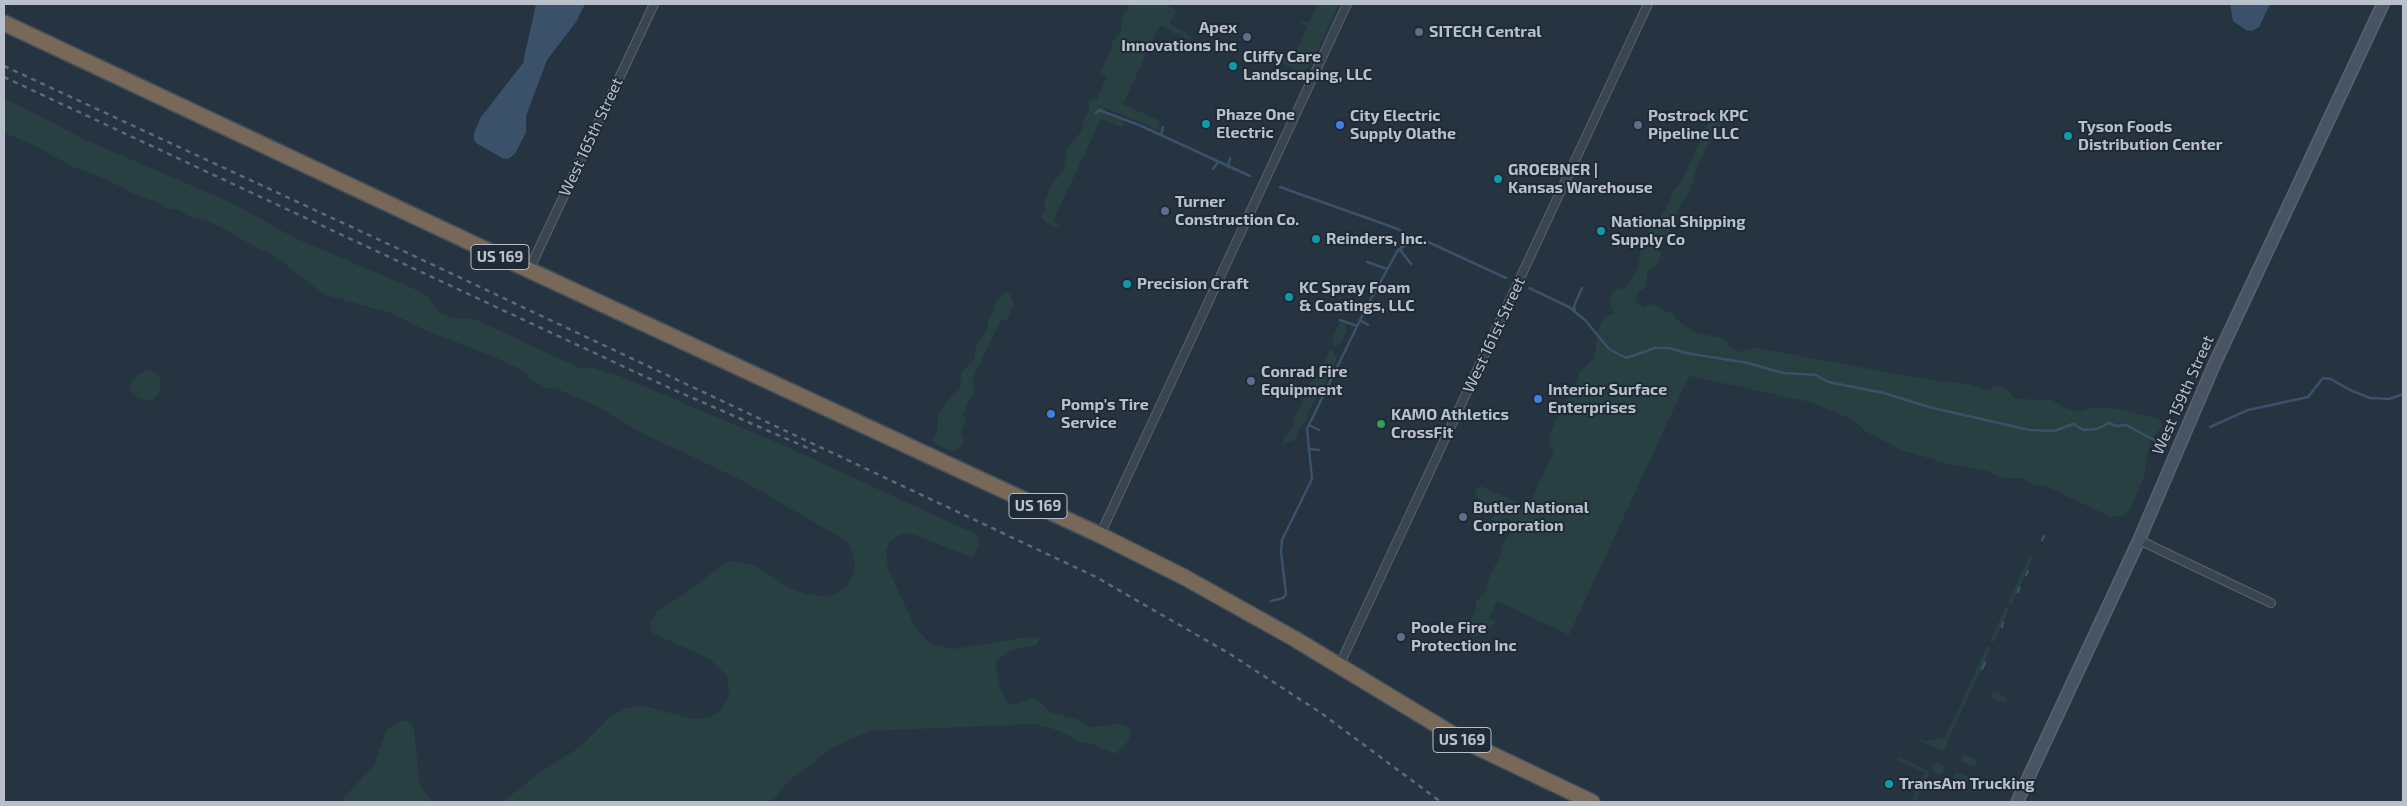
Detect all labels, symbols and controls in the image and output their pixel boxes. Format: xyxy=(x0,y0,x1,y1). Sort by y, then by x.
place label: Apex Innovations Inc xyxy=(1121,18,1237,56)
place label: SITECH Central xyxy=(1429,22,1542,42)
marker: SITECH Central xyxy=(1413,26,1425,38)
marker: Apex Innovations Inc xyxy=(1241,31,1253,43)
place label: Cliffy Care Landscaping, LLC xyxy=(1243,47,1372,85)
marker: Cliffy Care Landscaping, LLC xyxy=(1227,60,1239,72)
street label: West 165th Street xyxy=(555,75,627,199)
place label: Phaze One Electric xyxy=(1216,105,1295,143)
place label: City Electric Supply Olathe xyxy=(1350,106,1456,144)
place label: Postrock KPC Pipeline LLC xyxy=(1648,106,1748,144)
place label: Tyson Foods Distribution Center xyxy=(2078,117,2223,155)
marker: Phaze One Electric xyxy=(1200,118,1212,130)
marker: City Electric Supply Olathe xyxy=(1334,119,1346,131)
marker: Postrock KPC Pipeline LLC xyxy=(1632,119,1644,131)
marker: Tyson Foods Distribution Center xyxy=(2062,130,2074,142)
place label: GROEBNER | Kansas Warehouse xyxy=(1508,160,1653,198)
marker: GROEBNER | Kansas Warehouse xyxy=(1492,173,1504,185)
place label: Turner Construction Co. xyxy=(1175,192,1299,230)
marker: Turner Construction Co. xyxy=(1159,205,1171,217)
place label: National Shipping Supply Co xyxy=(1611,212,1745,250)
marker: National Shipping Supply Co xyxy=(1595,225,1607,237)
place label: Reinders, Inc. xyxy=(1326,229,1427,249)
marker: Reinders, Inc. xyxy=(1310,233,1322,245)
road number: US 169 xyxy=(471,244,529,270)
place label: Precision Craft xyxy=(1137,274,1249,294)
street label: West 161st Street xyxy=(1459,274,1529,396)
marker: Precision Craft xyxy=(1121,278,1133,290)
place label: KC Spray Foam & Coatings, LLC xyxy=(1299,278,1415,316)
marker: KC Spray Foam & Coatings, LLC xyxy=(1283,291,1295,303)
street label: West 159th Street xyxy=(2148,332,2218,458)
place label: Conrad Fire Equipment xyxy=(1261,362,1347,400)
marker: Conrad Fire Equipment xyxy=(1245,375,1257,387)
place label: Interior Surface Enterprises xyxy=(1548,380,1667,418)
marker: Interior Surface Enterprises xyxy=(1532,393,1544,405)
place label: Pomp's Tire Service xyxy=(1061,395,1149,433)
place label: KAMO Athletics CrossFit xyxy=(1391,405,1509,443)
marker: Pomp's Tire Service xyxy=(1045,408,1057,420)
marker: KAMO Athletics CrossFit xyxy=(1375,418,1387,430)
road number: US 169 xyxy=(1009,494,1067,518)
place label: Butler National Corporation xyxy=(1473,498,1589,536)
marker: Butler National Corporation xyxy=(1457,511,1469,523)
place label: Poole Fire Protection Inc xyxy=(1411,618,1517,656)
marker: Poole Fire Protection Inc xyxy=(1395,631,1407,643)
road number: US 169 xyxy=(1433,728,1491,752)
place label: TransAm Trucking xyxy=(1899,774,2035,794)
marker: TransAm Trucking xyxy=(1883,778,1895,790)

